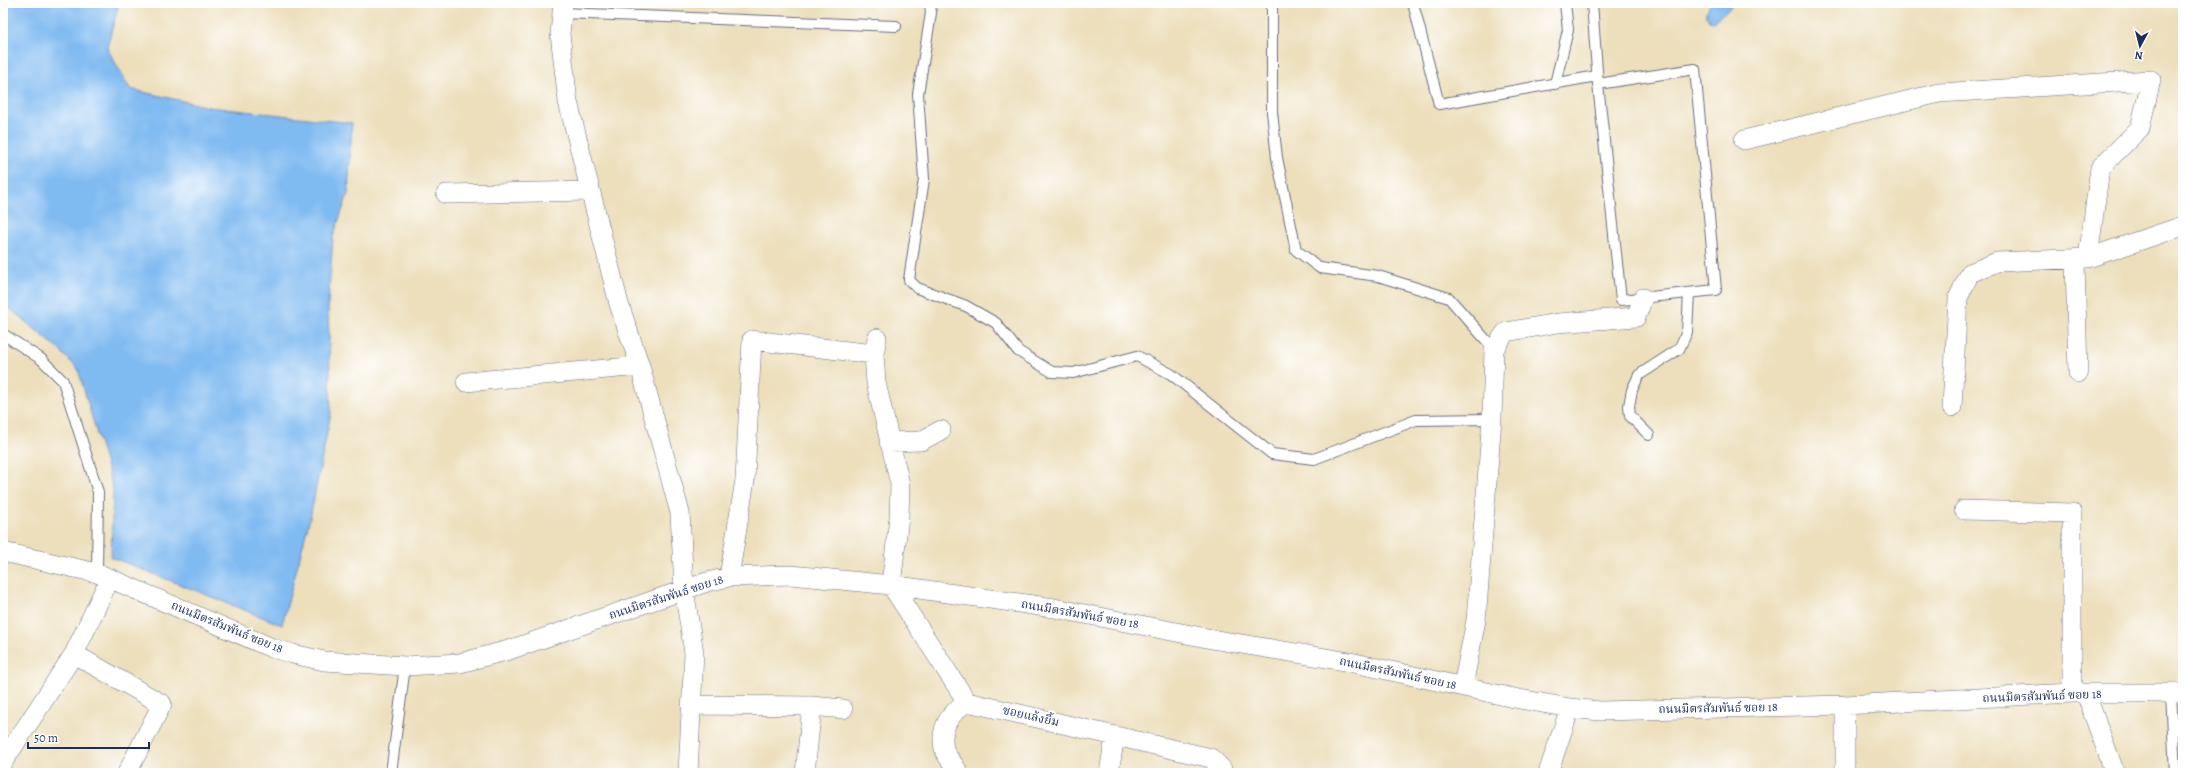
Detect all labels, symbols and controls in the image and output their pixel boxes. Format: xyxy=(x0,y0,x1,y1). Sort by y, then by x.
north arrow xyxy=(2120,26,2160,66)
text: N xyxy=(2134,47,2144,63)
street label: ถนนมิตรสัมพันธ์ ซอย 18 xyxy=(607,571,725,623)
street label: ถนนมิตรสัมพันธ์ ซอย 18 xyxy=(1020,596,1140,632)
street label: ถนนมิตรสัมพันธ์ ซอย 18 xyxy=(169,597,286,657)
street label: ถนนมิตรสัมพันธ์ ซอย 18 xyxy=(1338,653,1458,693)
street label: ถนนมิตรสัมพันธ์ ซอย 18 xyxy=(1982,686,2102,706)
street label: ถนนมิตรสัมพันธ์ ซอย 18 xyxy=(1658,699,1778,717)
street label: ซอยแล้งยิ้ม xyxy=(1001,701,1061,730)
scale bar xyxy=(28,724,149,750)
text: 50 m xyxy=(34,730,58,746)

